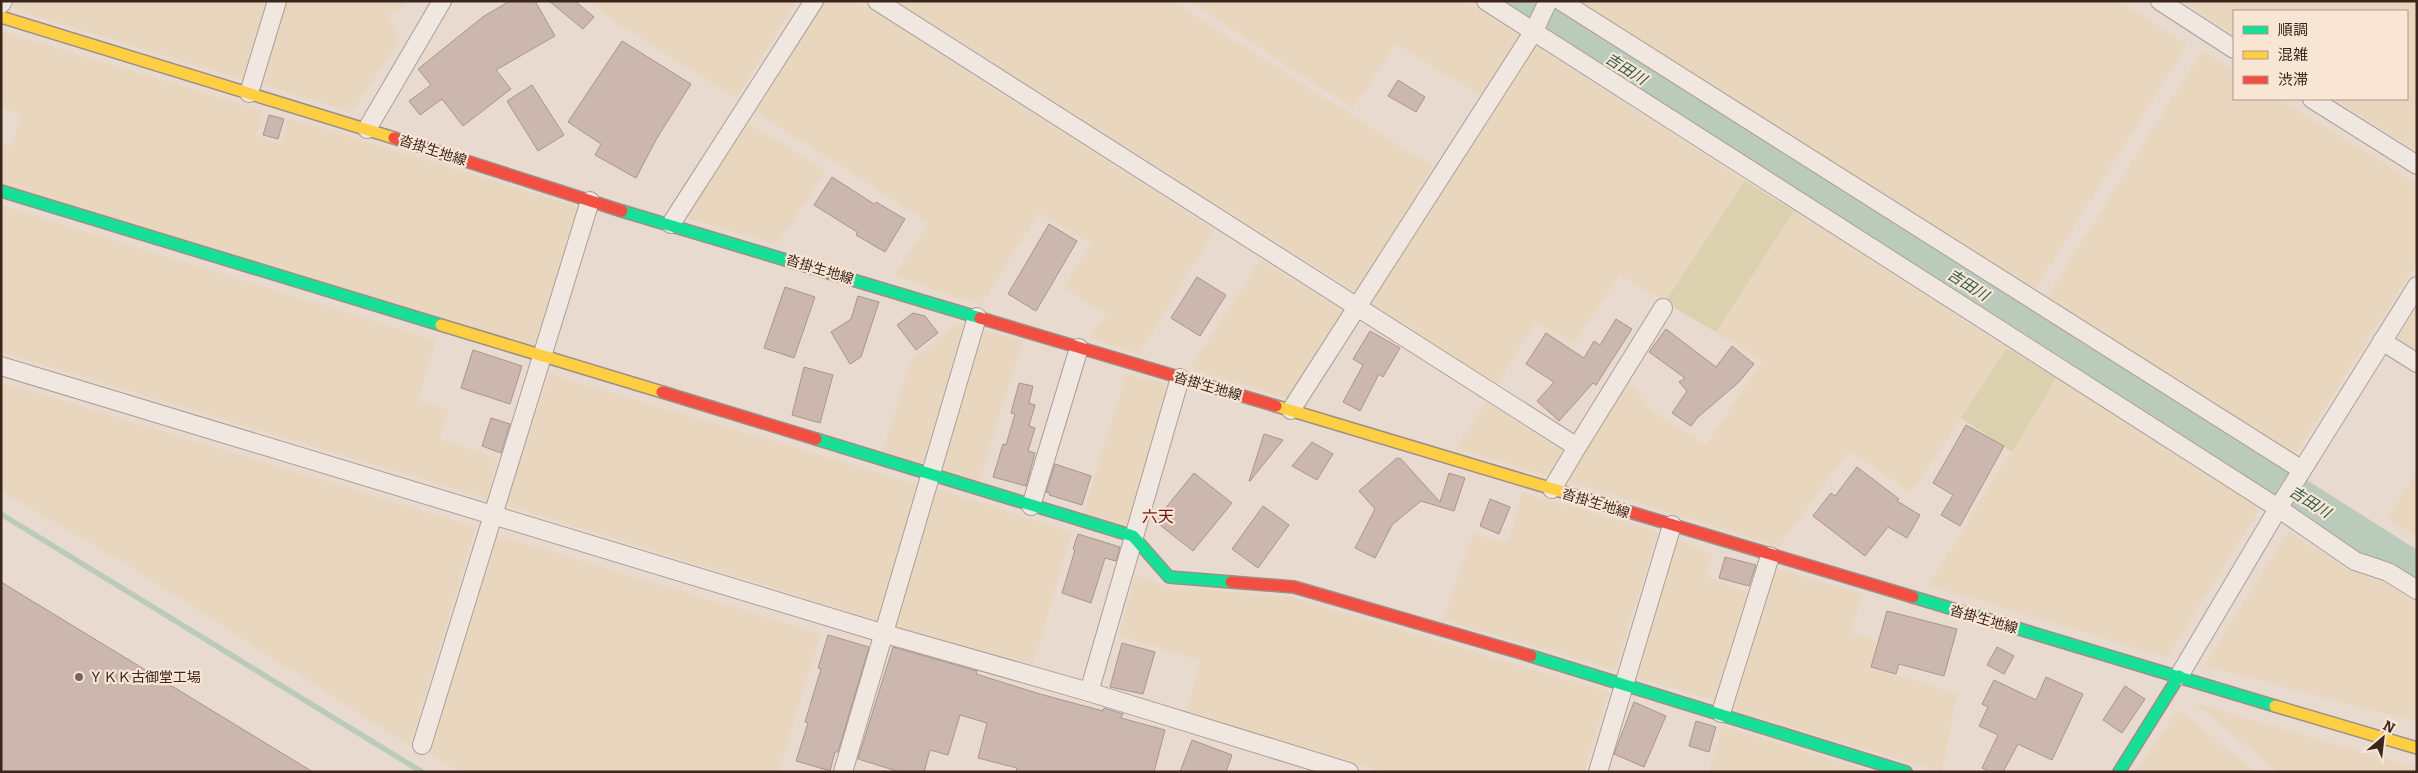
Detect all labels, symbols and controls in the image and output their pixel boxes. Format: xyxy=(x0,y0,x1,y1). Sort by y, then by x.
legend xyxy=(2233,10,2408,100)
text: 順調 xyxy=(2278,21,2308,39)
text: 混雑 xyxy=(2278,46,2308,64)
water label: 吉田川 xyxy=(1602,49,1652,90)
text: 渋滞 xyxy=(2278,71,2308,89)
street label: 沓掛生地線 xyxy=(397,132,469,169)
street label: 沓掛生地線 xyxy=(784,251,856,288)
water label: 吉田川 xyxy=(1944,265,1994,306)
street label: 沓掛生地線 xyxy=(1172,369,1244,404)
water label: 吉田川 xyxy=(2286,482,2336,523)
street label: 沓掛生地線 xyxy=(1560,485,1632,522)
district label: 六天 xyxy=(1142,507,1174,526)
street label: 沓掛生地線 xyxy=(1948,602,2020,637)
place label: ＹＫＫ古御堂工場 xyxy=(89,669,201,686)
marker: ＹＫＫ古御堂工場 xyxy=(73,671,85,683)
north arrow xyxy=(2358,713,2408,763)
text: N xyxy=(2380,717,2398,737)

